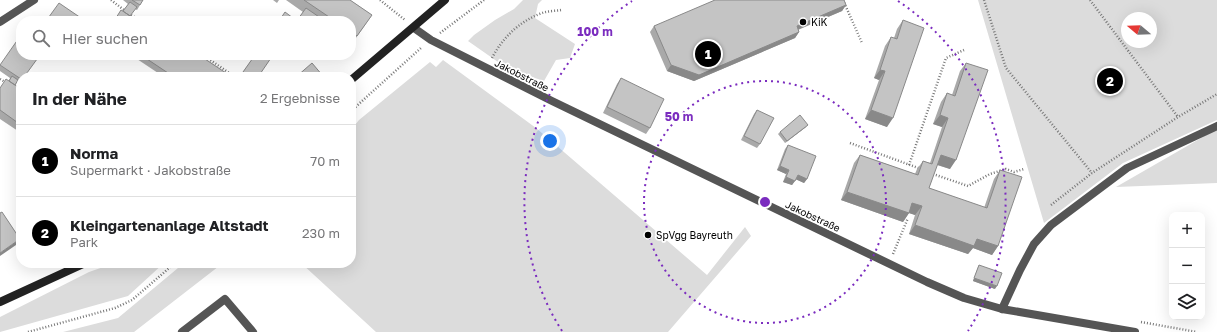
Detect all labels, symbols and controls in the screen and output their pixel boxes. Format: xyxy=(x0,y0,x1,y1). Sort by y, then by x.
north arrow xyxy=(1121,12,1157,48)
search box xyxy=(16,16,356,60)
place label: KiK xyxy=(811,16,828,28)
marker: KiK xyxy=(798,17,808,27)
text: 100 m xyxy=(577,24,613,39)
icon: search xyxy=(30,27,52,49)
text: Hier suchen xyxy=(62,29,148,47)
pin: 1 xyxy=(695,39,721,69)
street label: Jakobstraße xyxy=(493,56,551,94)
pin: 2 xyxy=(1097,66,1123,96)
text: In der Nähe xyxy=(32,88,127,109)
text: 2 Ergebnisse xyxy=(260,90,340,106)
text: 50 m xyxy=(665,109,693,124)
your location xyxy=(540,131,560,151)
text: Norma xyxy=(70,144,118,162)
text: 1 xyxy=(42,153,48,169)
text: 70 m xyxy=(310,153,340,169)
text: Supermarkt · Jakobstraße xyxy=(70,162,231,178)
centre of rings xyxy=(758,195,772,209)
street label: Jakobstraße xyxy=(784,198,843,234)
map controls xyxy=(1169,212,1205,320)
button: + xyxy=(1169,212,1205,248)
text: Kleingartenanlage Altstadt xyxy=(70,216,269,234)
text: 2 xyxy=(41,225,49,241)
text: 230 m xyxy=(302,225,340,241)
place label: SpVgg Bayreuth xyxy=(656,229,733,241)
marker: SpVgg Bayreuth xyxy=(643,230,653,240)
text: Park xyxy=(70,234,98,250)
button: − xyxy=(1169,248,1205,284)
button: layers xyxy=(1169,284,1205,320)

